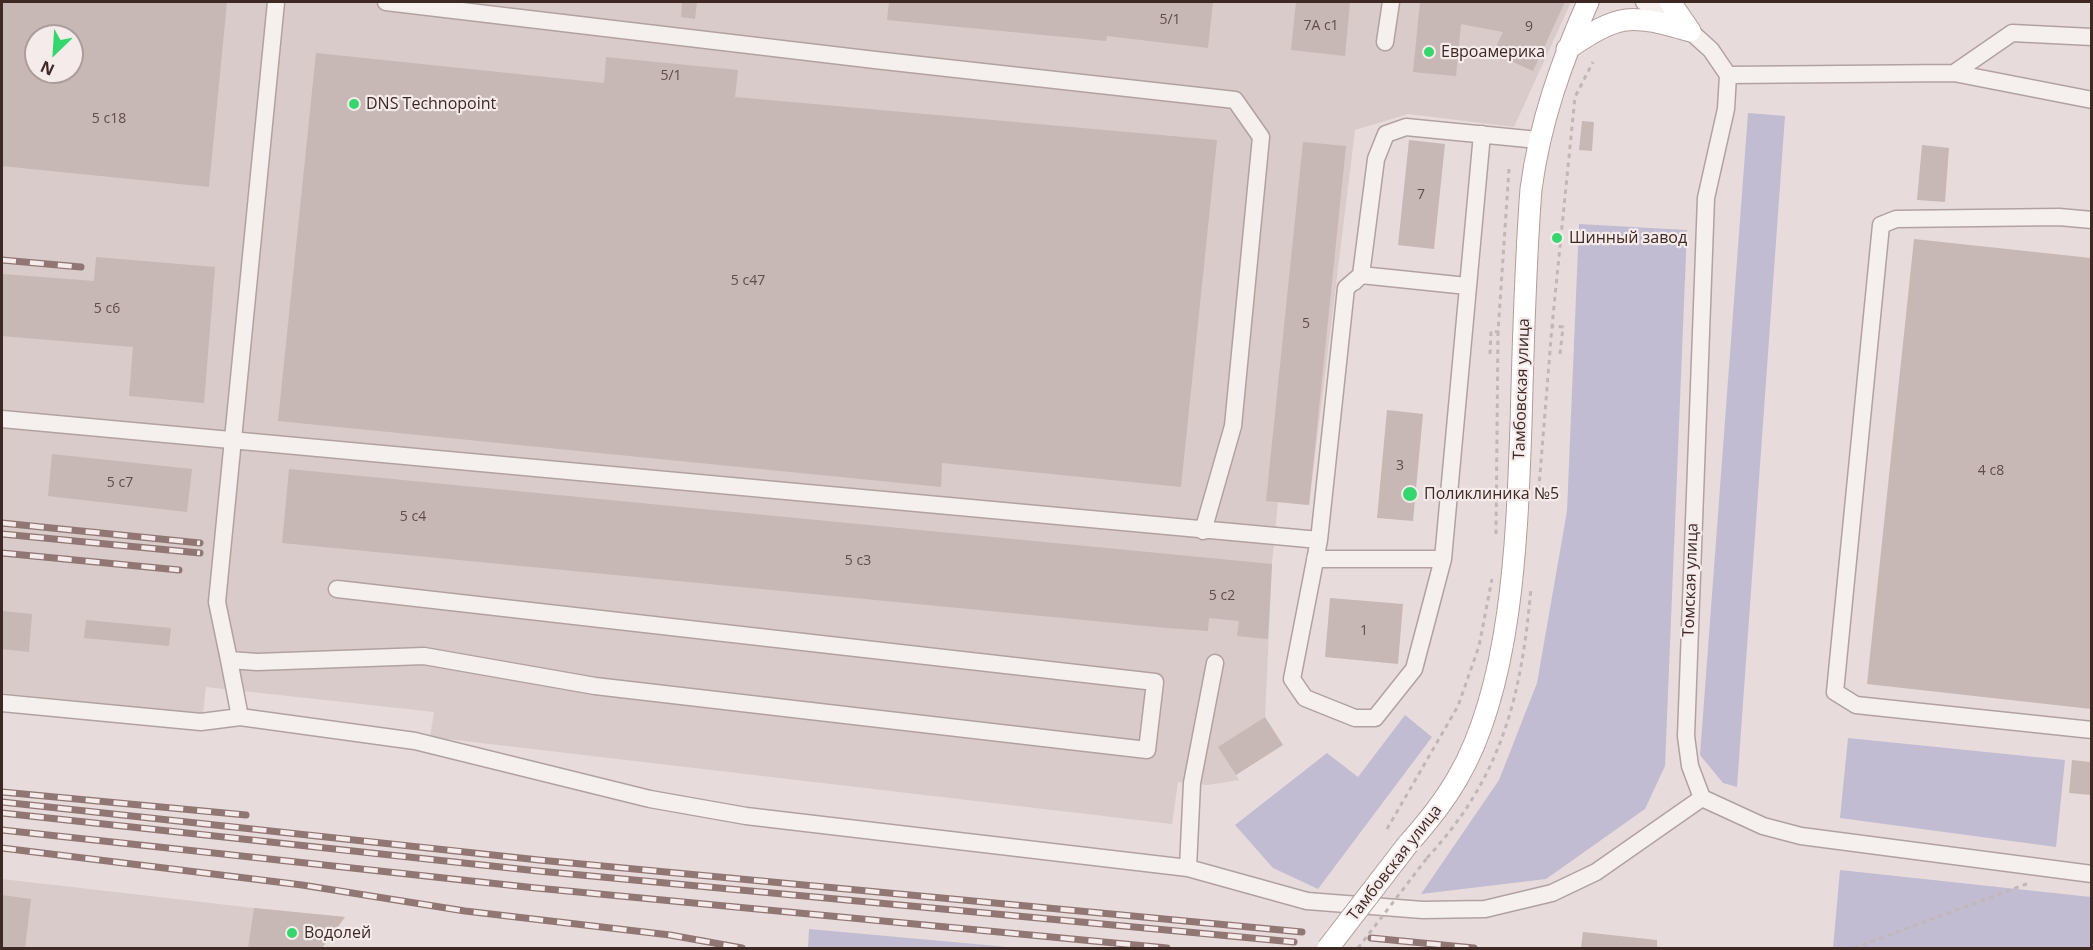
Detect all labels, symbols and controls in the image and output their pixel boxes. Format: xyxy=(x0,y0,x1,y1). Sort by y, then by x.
house number: 5/1 xyxy=(1159,12,1181,28)
house number: 7А с1 xyxy=(1303,18,1339,34)
house number: 9 xyxy=(1525,19,1533,35)
north arrow xyxy=(24,24,84,84)
place label: Евроамерика xyxy=(1441,42,1545,62)
marker: Евроамерика xyxy=(1422,45,1436,59)
text: N xyxy=(37,56,58,81)
house number: 5/1 xyxy=(660,68,682,84)
place label: DNS Technopoint xyxy=(366,94,496,114)
marker: DNS Technopoint xyxy=(347,97,361,111)
house number: 5 с18 xyxy=(92,111,126,127)
house number: 7 xyxy=(1417,187,1425,203)
place label: Шинный завод xyxy=(1569,228,1687,248)
marker: Шинный завод xyxy=(1550,231,1564,245)
house number: 5 с47 xyxy=(731,273,765,289)
house number: 5 с6 xyxy=(94,301,120,317)
house number: 5 xyxy=(1302,316,1310,332)
street label: Тамбовская улица xyxy=(1510,318,1534,460)
house number: 3 xyxy=(1396,458,1404,474)
house number: 4 с8 xyxy=(1978,463,2004,479)
house number: 5 с7 xyxy=(107,475,133,491)
place label: Поликлиника №5 xyxy=(1424,484,1559,504)
marker: Поликлиника №5 xyxy=(1401,485,1419,503)
house number: 5 с4 xyxy=(400,509,426,525)
street label: Томская улица xyxy=(1679,523,1703,637)
house number: 5 с3 xyxy=(845,553,871,569)
house number: 5 с2 xyxy=(1209,588,1235,604)
house number: 1 xyxy=(1360,623,1368,639)
street label: Тамбовская улица xyxy=(1344,801,1446,925)
place label: Водолей xyxy=(304,923,371,943)
marker: Водолей xyxy=(285,926,299,940)

